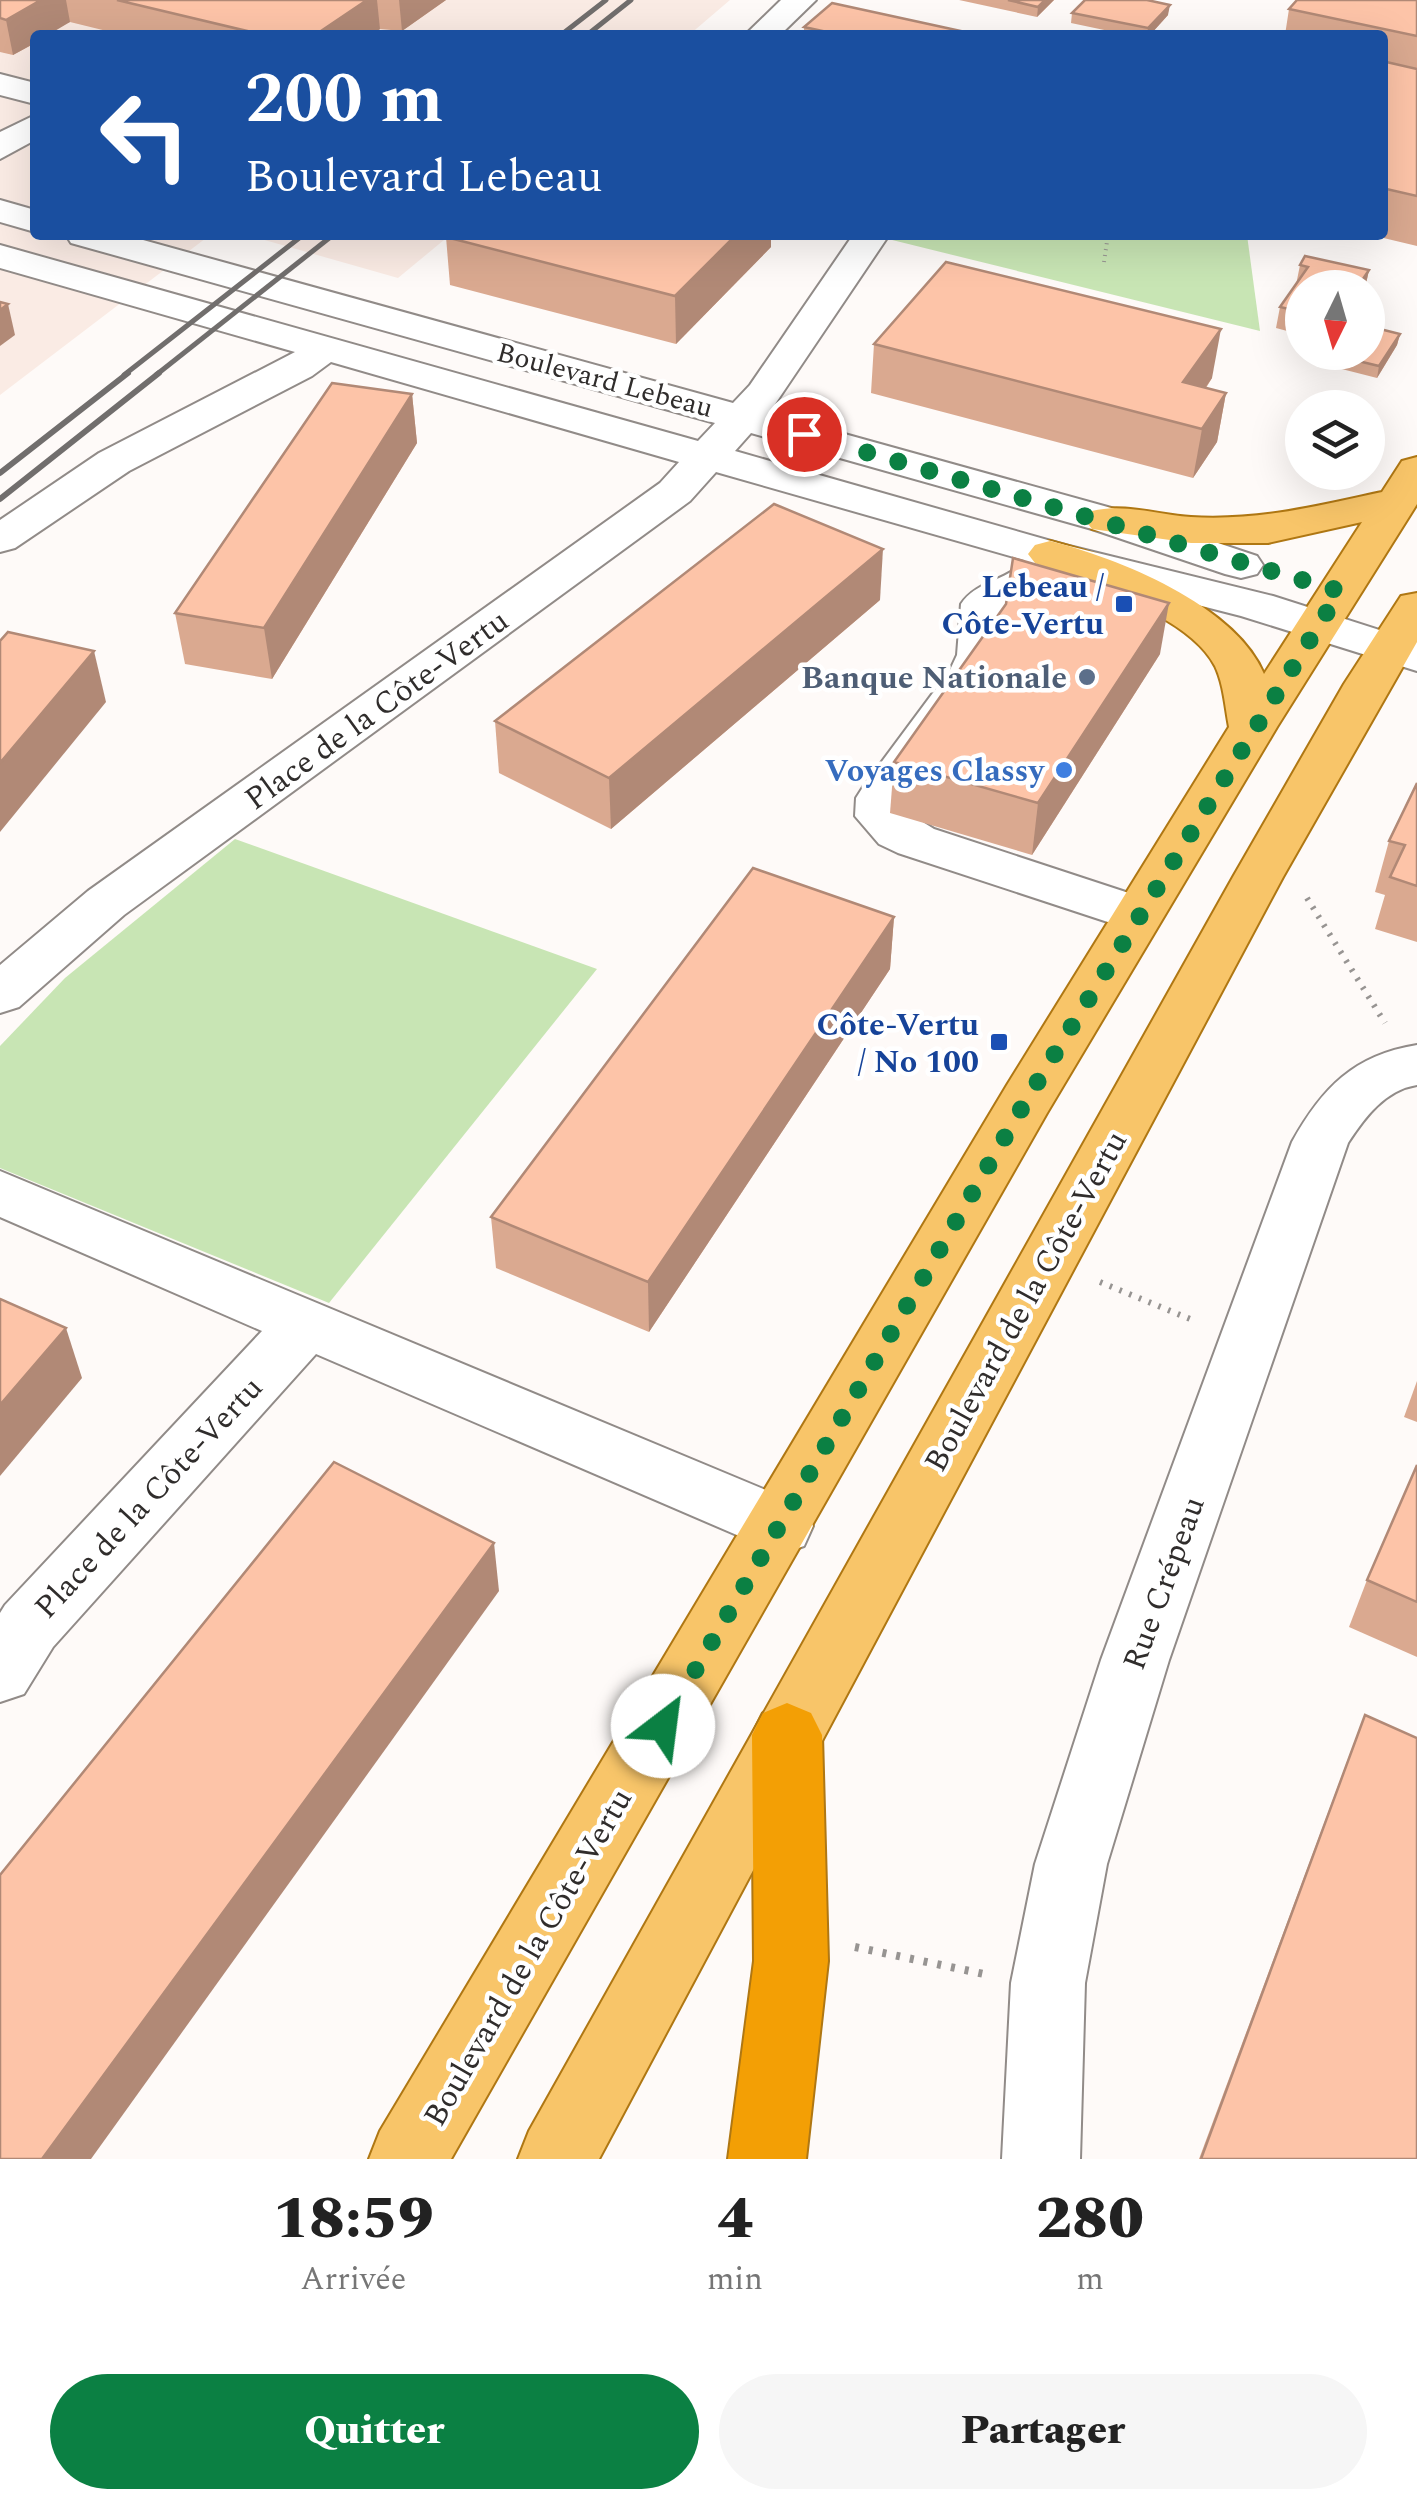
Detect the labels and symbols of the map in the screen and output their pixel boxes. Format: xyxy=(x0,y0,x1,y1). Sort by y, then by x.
north arrow xyxy=(1285,270,1385,370)
street label: Boulevard Lebeau xyxy=(492,331,718,430)
pin xyxy=(762,392,847,477)
place label: Lebeau / Côte-Vertu xyxy=(942,563,1104,649)
marker: Lebeau / Côte-Vertu xyxy=(1113,593,1135,615)
street label: Place de la Côte-Vertu xyxy=(234,597,519,823)
place label: Banque Nationale xyxy=(801,654,1067,703)
marker: Banque Nationale xyxy=(1076,666,1098,688)
place label: Voyages Classy xyxy=(824,747,1046,796)
marker: Voyages Classy xyxy=(1053,759,1075,781)
place label: Côte-Vertu / No 100 xyxy=(817,1001,979,1087)
marker: Côte-Vertu / No 100 xyxy=(988,1031,1010,1053)
street label: Boulevard de la Côte-Vertu xyxy=(912,1122,1141,1481)
street label: Place de la Côte-Vertu xyxy=(23,1365,275,1631)
street label: Rue Crépeau xyxy=(1110,1490,1218,1677)
position arrow xyxy=(611,1674,715,1778)
street label: Boulevard de la Côte-Vertu xyxy=(411,1779,645,2136)

